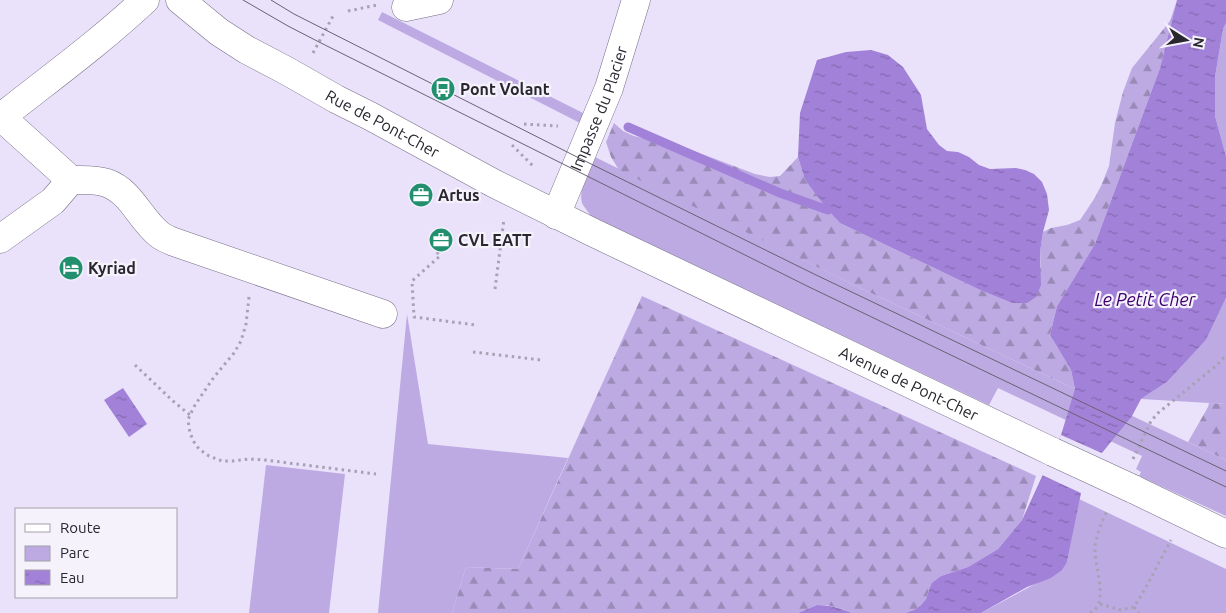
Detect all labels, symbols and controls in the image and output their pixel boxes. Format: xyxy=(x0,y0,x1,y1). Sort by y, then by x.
north arrow xyxy=(1161,15,1211,65)
text: N xyxy=(1190,36,1208,49)
street label: Impasse du Placier xyxy=(566,44,630,173)
bus stop icon: Pont Volant xyxy=(430,76,456,102)
place label: Pont Volant xyxy=(460,80,550,98)
street label: Rue de Pont-Cher xyxy=(323,86,442,161)
office icon: Artus xyxy=(408,182,434,208)
place label: Artus xyxy=(438,186,480,204)
office icon: CVL EATT xyxy=(428,227,454,253)
place label: CVL EATT xyxy=(458,231,532,249)
hotel icon: Kyriad xyxy=(58,255,84,281)
place label: Kyriad xyxy=(88,259,136,277)
water label: Le Petit Cher xyxy=(1095,289,1197,309)
street label: Avenue de Pont-Cher xyxy=(836,342,981,424)
legend xyxy=(15,508,178,598)
text: Route xyxy=(60,519,101,536)
text: Parc xyxy=(60,544,89,561)
text: Eau xyxy=(60,569,85,586)

